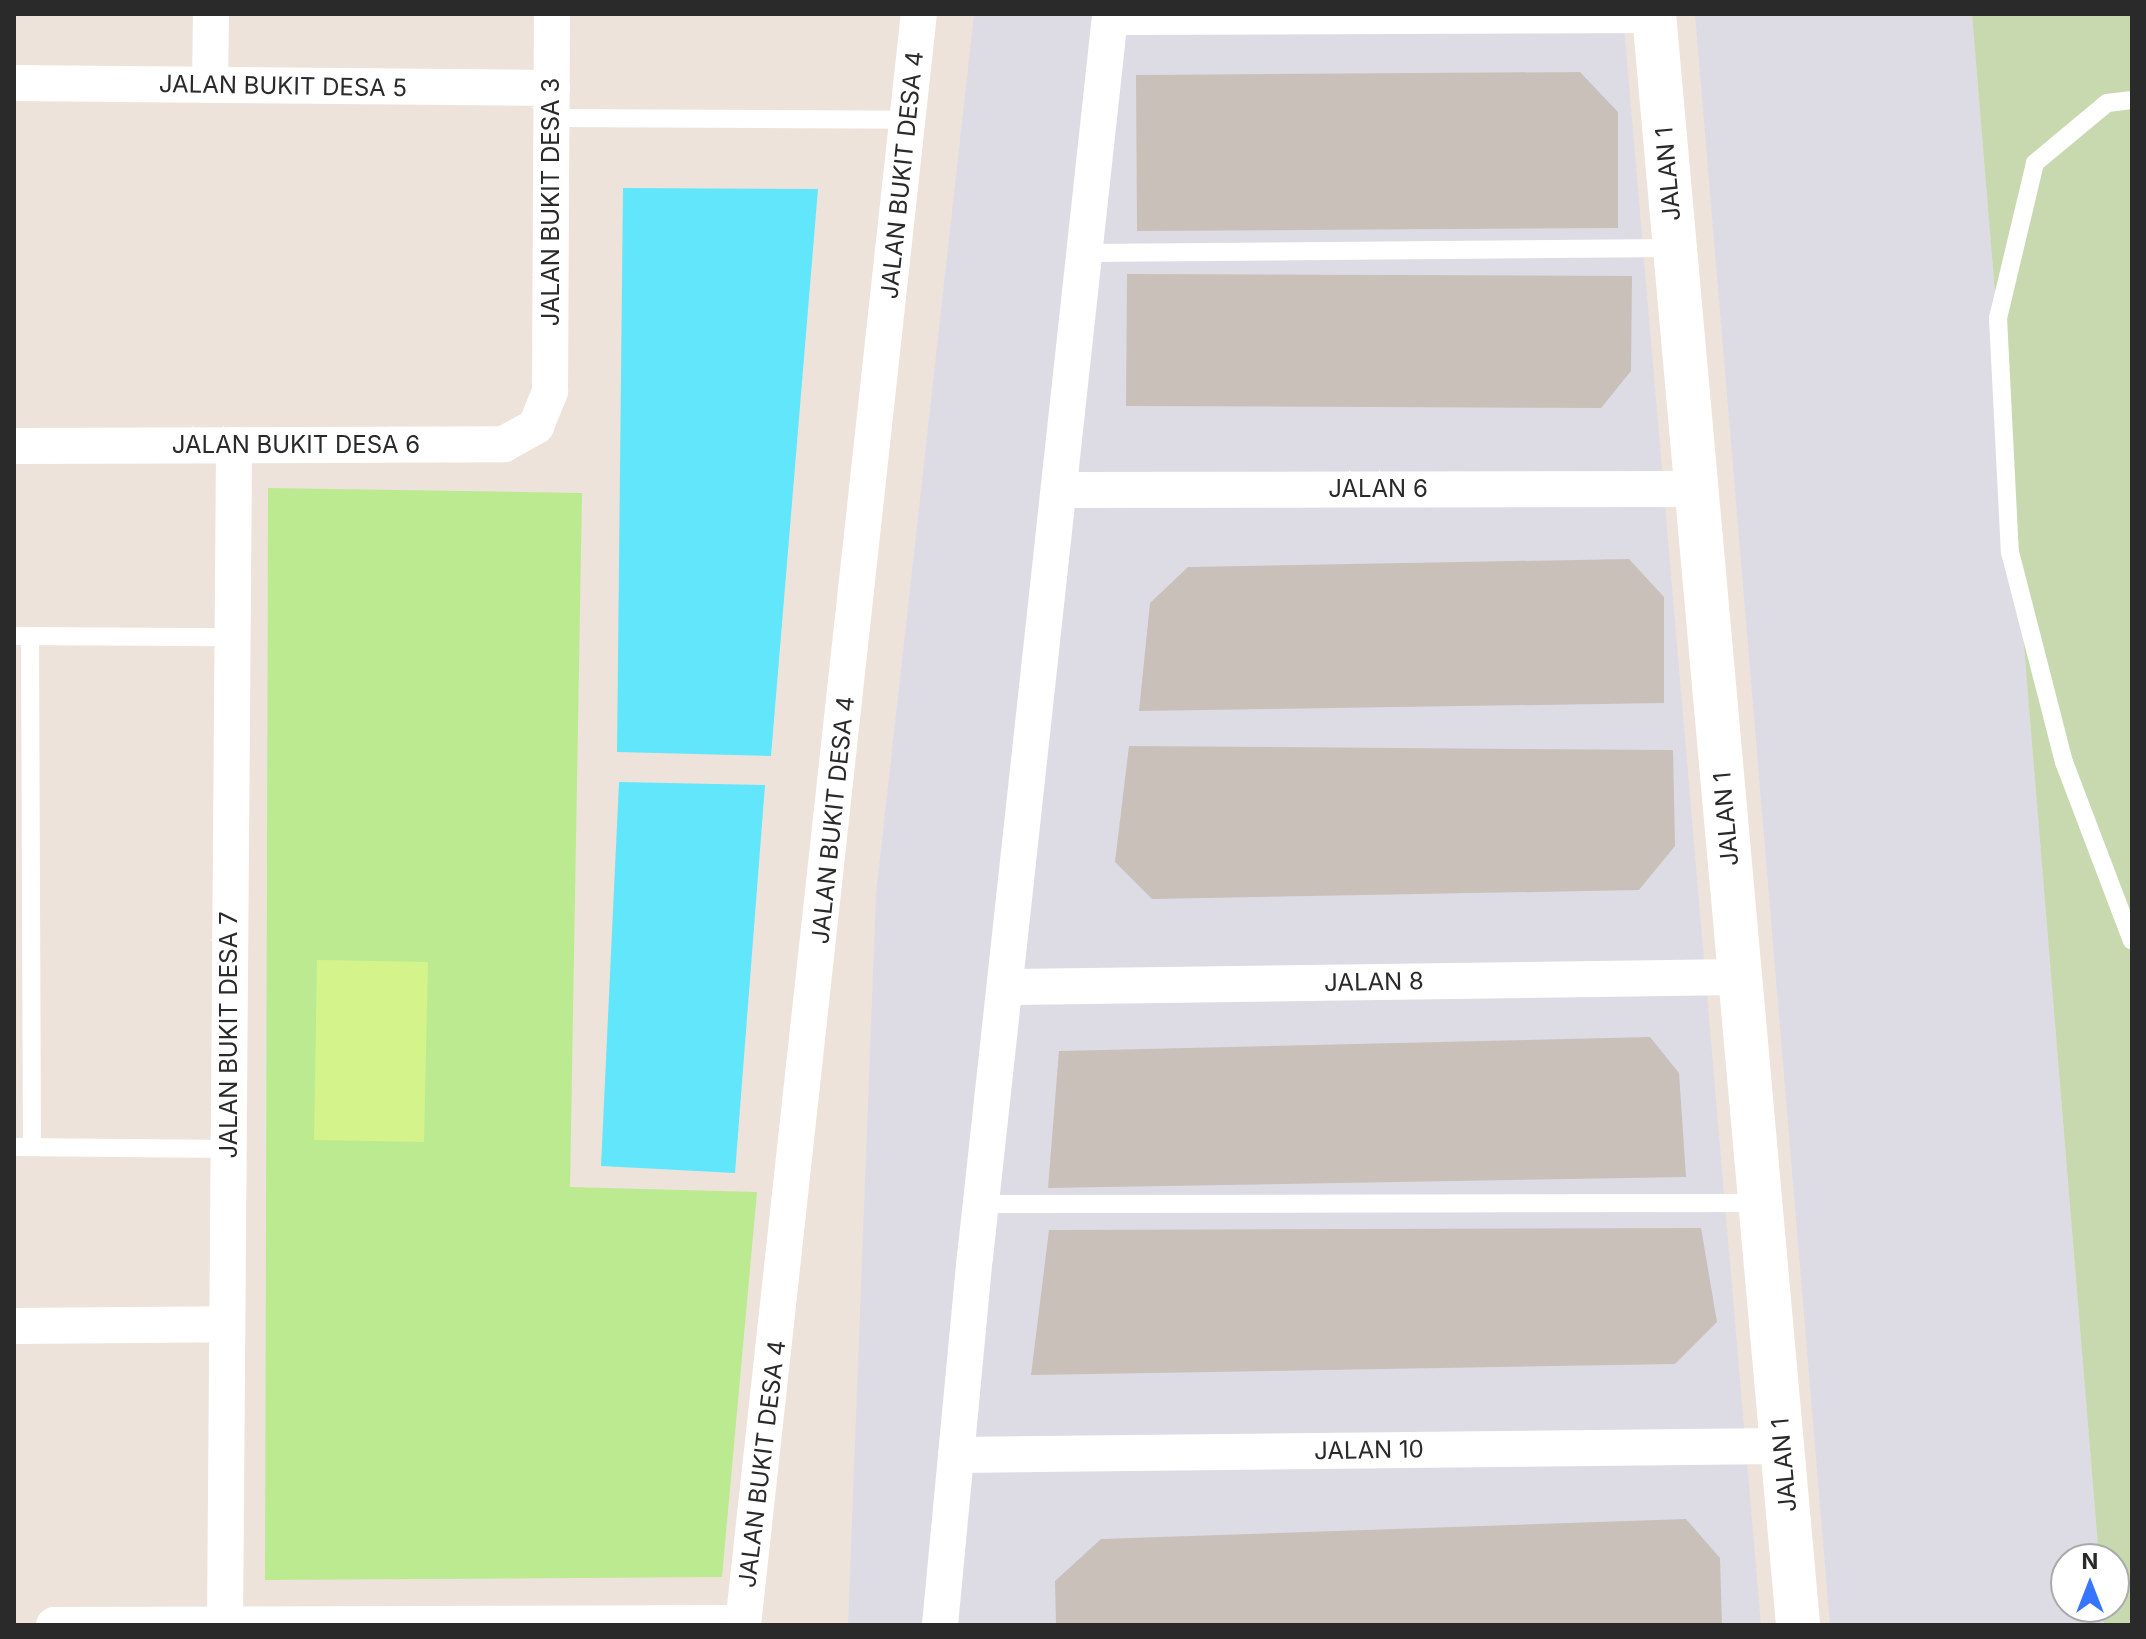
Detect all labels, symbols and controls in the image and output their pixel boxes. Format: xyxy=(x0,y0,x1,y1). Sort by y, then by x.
street label: JALAN BUKIT DESA 4 xyxy=(875,50,929,300)
street label: JALAN BUKIT DESA 5 xyxy=(159,69,407,103)
street label: JALAN BUKIT DESA 3 xyxy=(537,78,565,326)
street label: JALAN 1 xyxy=(1650,126,1686,222)
street label: JALAN BUKIT DESA 6 xyxy=(172,431,420,459)
street label: JALAN 6 xyxy=(1328,475,1428,503)
street label: JALAN BUKIT DESA 4 xyxy=(806,695,860,945)
street label: JALAN 1 xyxy=(1708,771,1744,867)
street label: JALAN BUKIT DESA 7 xyxy=(215,911,243,1159)
street label: JALAN 8 xyxy=(1324,967,1424,997)
street label: JALAN BUKIT DESA 4 xyxy=(733,1339,791,1589)
street label: JALAN 1 xyxy=(1766,1417,1802,1513)
street label: JALAN 10 xyxy=(1314,1435,1424,1465)
north arrow xyxy=(2050,1543,2130,1623)
text: N xyxy=(2082,1548,2098,1574)

